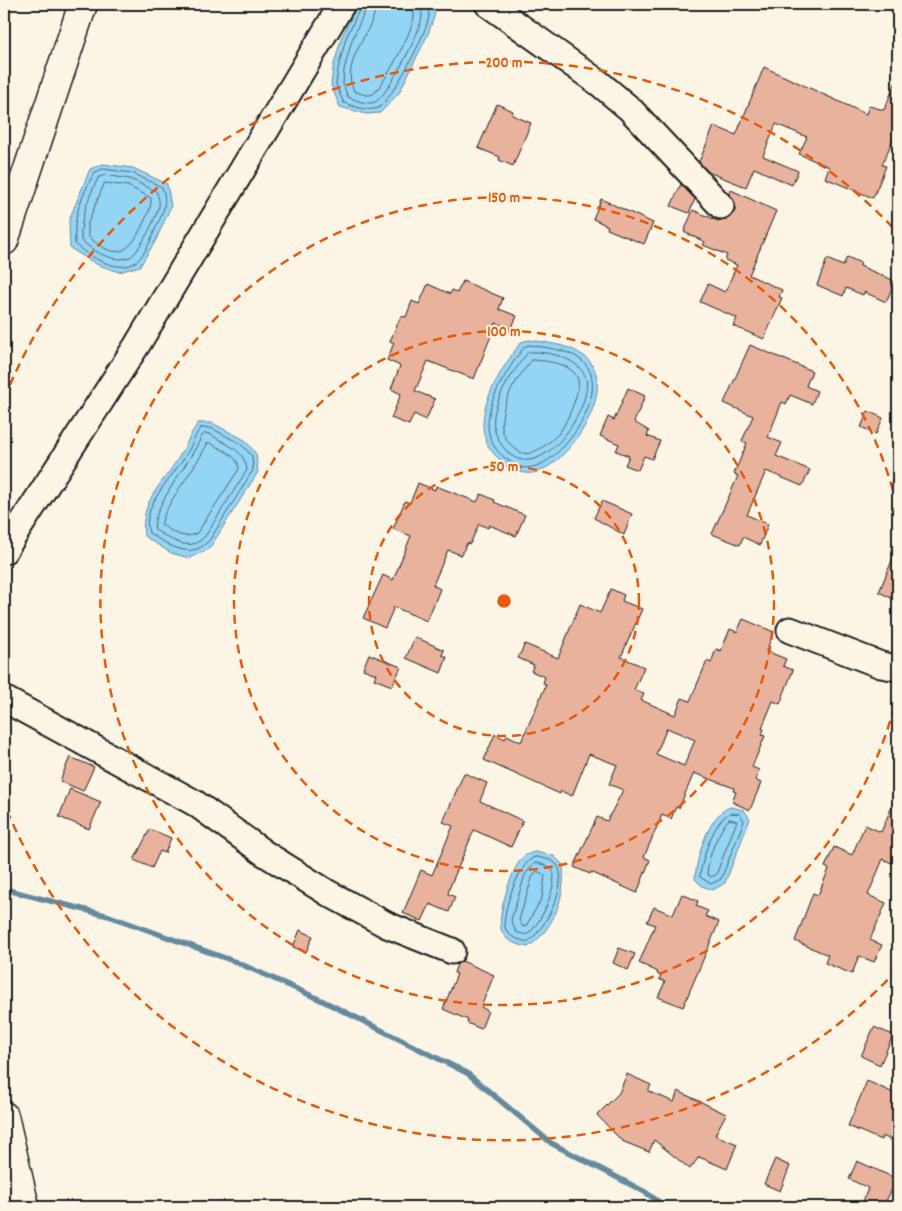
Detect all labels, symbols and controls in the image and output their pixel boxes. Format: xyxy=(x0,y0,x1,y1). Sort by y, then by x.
text: 200 m xyxy=(486,53,522,75)
text: 150 m xyxy=(488,188,520,210)
text: 100 m xyxy=(487,322,521,344)
text: 50 m xyxy=(490,457,518,479)
centre of rings xyxy=(495,592,513,610)

